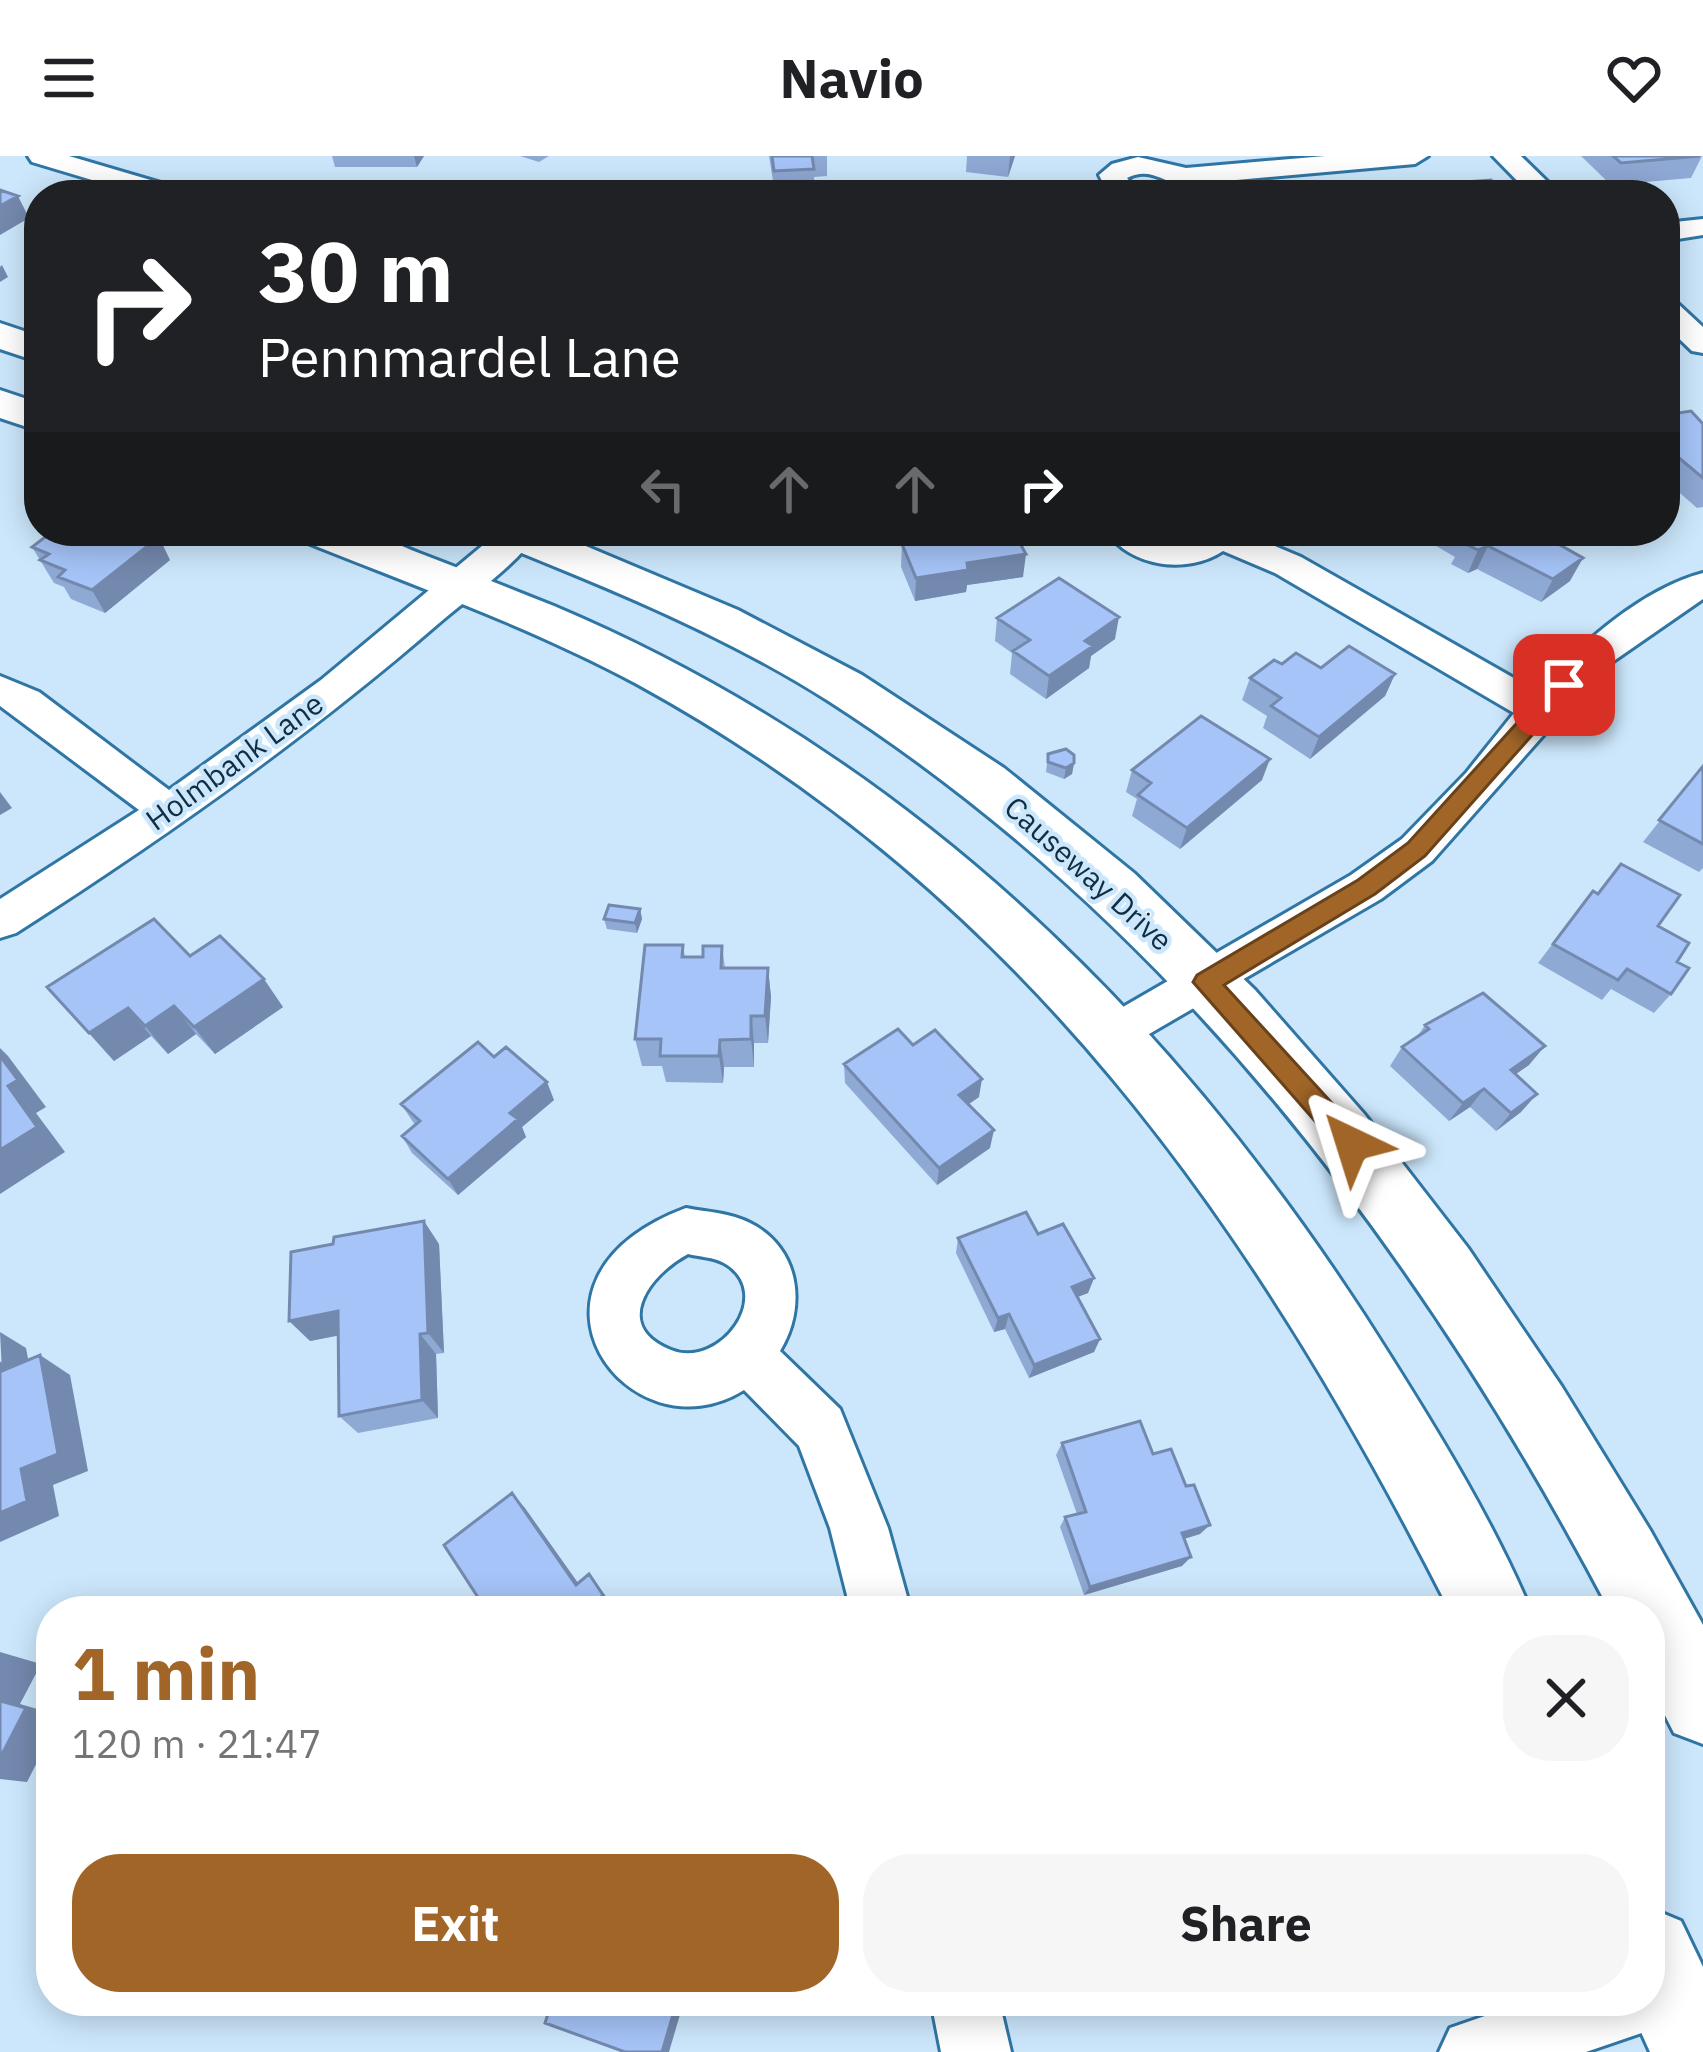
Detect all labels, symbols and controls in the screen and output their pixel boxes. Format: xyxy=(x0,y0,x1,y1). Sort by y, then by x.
text: Navio xyxy=(779,43,924,113)
icon: menu xyxy=(36,45,102,111)
icon: heart xyxy=(1601,45,1667,111)
text: 30 m xyxy=(258,216,454,325)
icon: right xyxy=(60,228,216,384)
text: Pennmardel Lane xyxy=(258,322,681,392)
icon: left xyxy=(630,456,696,522)
icon: ahead xyxy=(756,456,822,522)
icon: ahead xyxy=(882,456,948,522)
icon: right xyxy=(1008,456,1074,522)
pin xyxy=(1513,634,1615,736)
icon: arrive xyxy=(1531,652,1597,718)
street label: Holmbank Lane xyxy=(138,683,331,838)
street label: Causeway Drive xyxy=(997,787,1181,959)
position arrow xyxy=(1289,1081,1415,1207)
text: 1 min xyxy=(72,1626,260,1720)
button: close xyxy=(1503,1635,1629,1761)
text: 120 m · 21:47 xyxy=(72,1718,322,1769)
button: Exit xyxy=(72,1854,839,1992)
button: Share xyxy=(863,1854,1629,1992)

